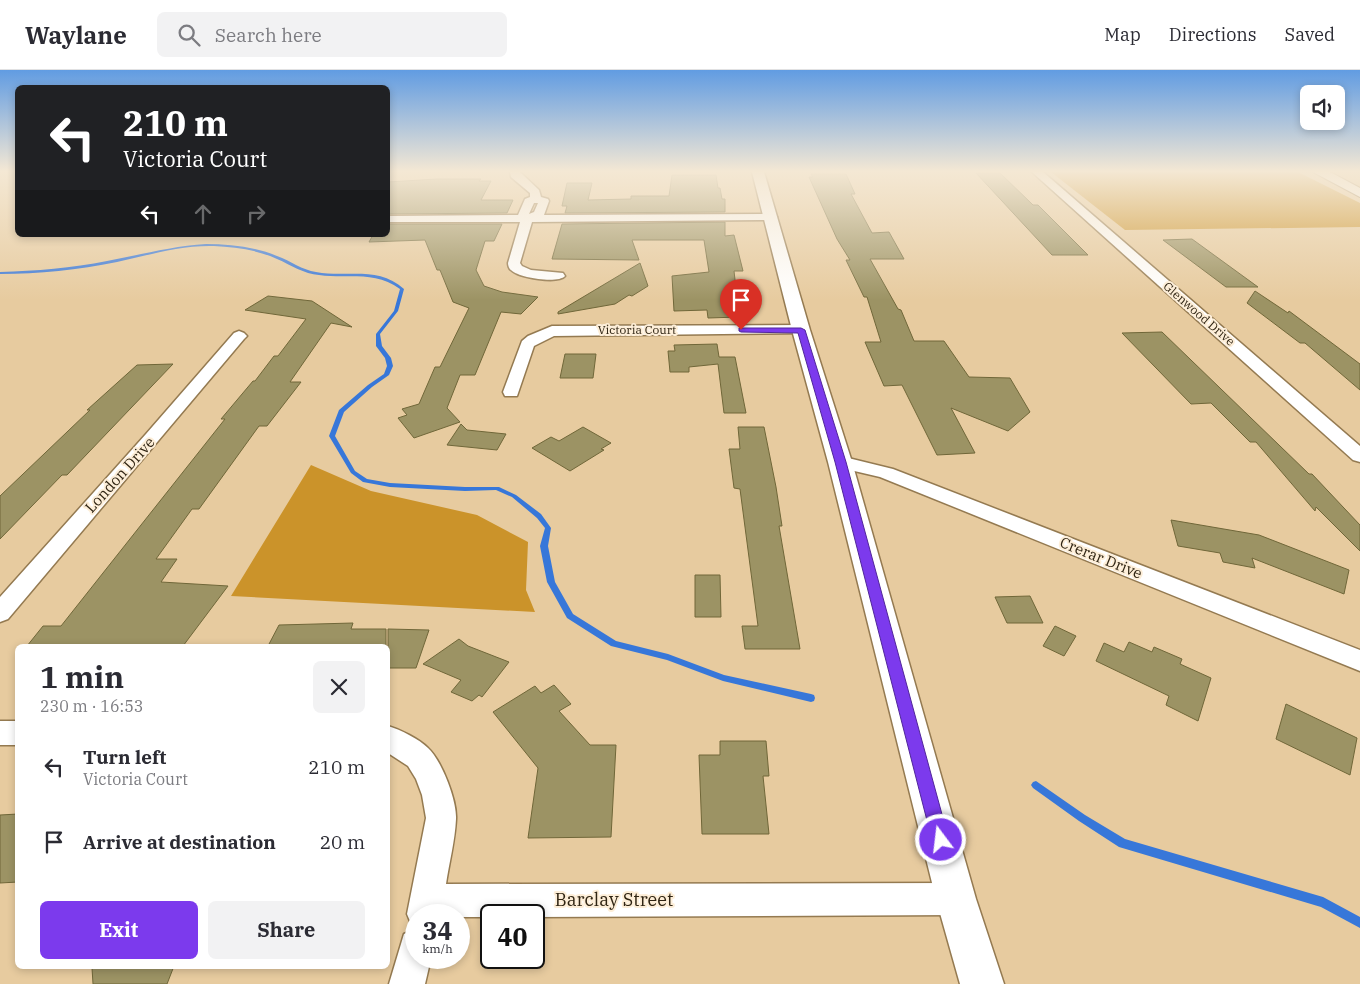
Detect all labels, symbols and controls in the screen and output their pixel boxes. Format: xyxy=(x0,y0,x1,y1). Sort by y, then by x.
search box xyxy=(157,12,507,57)
text: Waylane xyxy=(25,19,127,51)
icon: search xyxy=(175,21,203,49)
text: Search here xyxy=(215,23,322,47)
text: Map xyxy=(1104,23,1141,46)
text: Directions xyxy=(1169,23,1257,46)
text: Saved xyxy=(1285,23,1335,46)
map controls xyxy=(1300,85,1345,130)
button: sound xyxy=(1300,85,1345,130)
text: 210 m xyxy=(123,100,228,146)
icon: left xyxy=(40,105,105,170)
text: Victoria Court xyxy=(123,144,267,173)
icon: left xyxy=(136,200,164,228)
icon: ahead xyxy=(189,200,217,228)
icon: right xyxy=(242,200,270,228)
pin xyxy=(720,279,762,330)
street label: Glenwood Drive xyxy=(1161,279,1238,349)
icon: arrive xyxy=(727,286,755,314)
street label: Victoria Court xyxy=(598,322,676,337)
street label: London Drive xyxy=(81,433,159,516)
street label: Crerar Drive xyxy=(1057,532,1145,583)
text: 1 min xyxy=(40,657,124,696)
button: close xyxy=(313,661,365,713)
text: 230 m · 16:53 xyxy=(40,696,143,716)
text: Turn left xyxy=(83,745,166,769)
icon: left xyxy=(40,753,68,781)
text: 210 m xyxy=(308,755,365,779)
text: Victoria Court xyxy=(83,769,188,789)
position arrow xyxy=(914,813,966,865)
icon: arrive xyxy=(40,828,68,856)
text: Arrive at destination xyxy=(83,830,276,854)
text: 20 m xyxy=(320,830,365,854)
street label: Barclay Street xyxy=(555,888,673,911)
button: Exit xyxy=(40,901,198,959)
button: Share xyxy=(208,901,365,959)
speed limit sign: 40 xyxy=(480,904,545,969)
text: 34 xyxy=(422,914,453,947)
text: km/h xyxy=(422,941,453,956)

